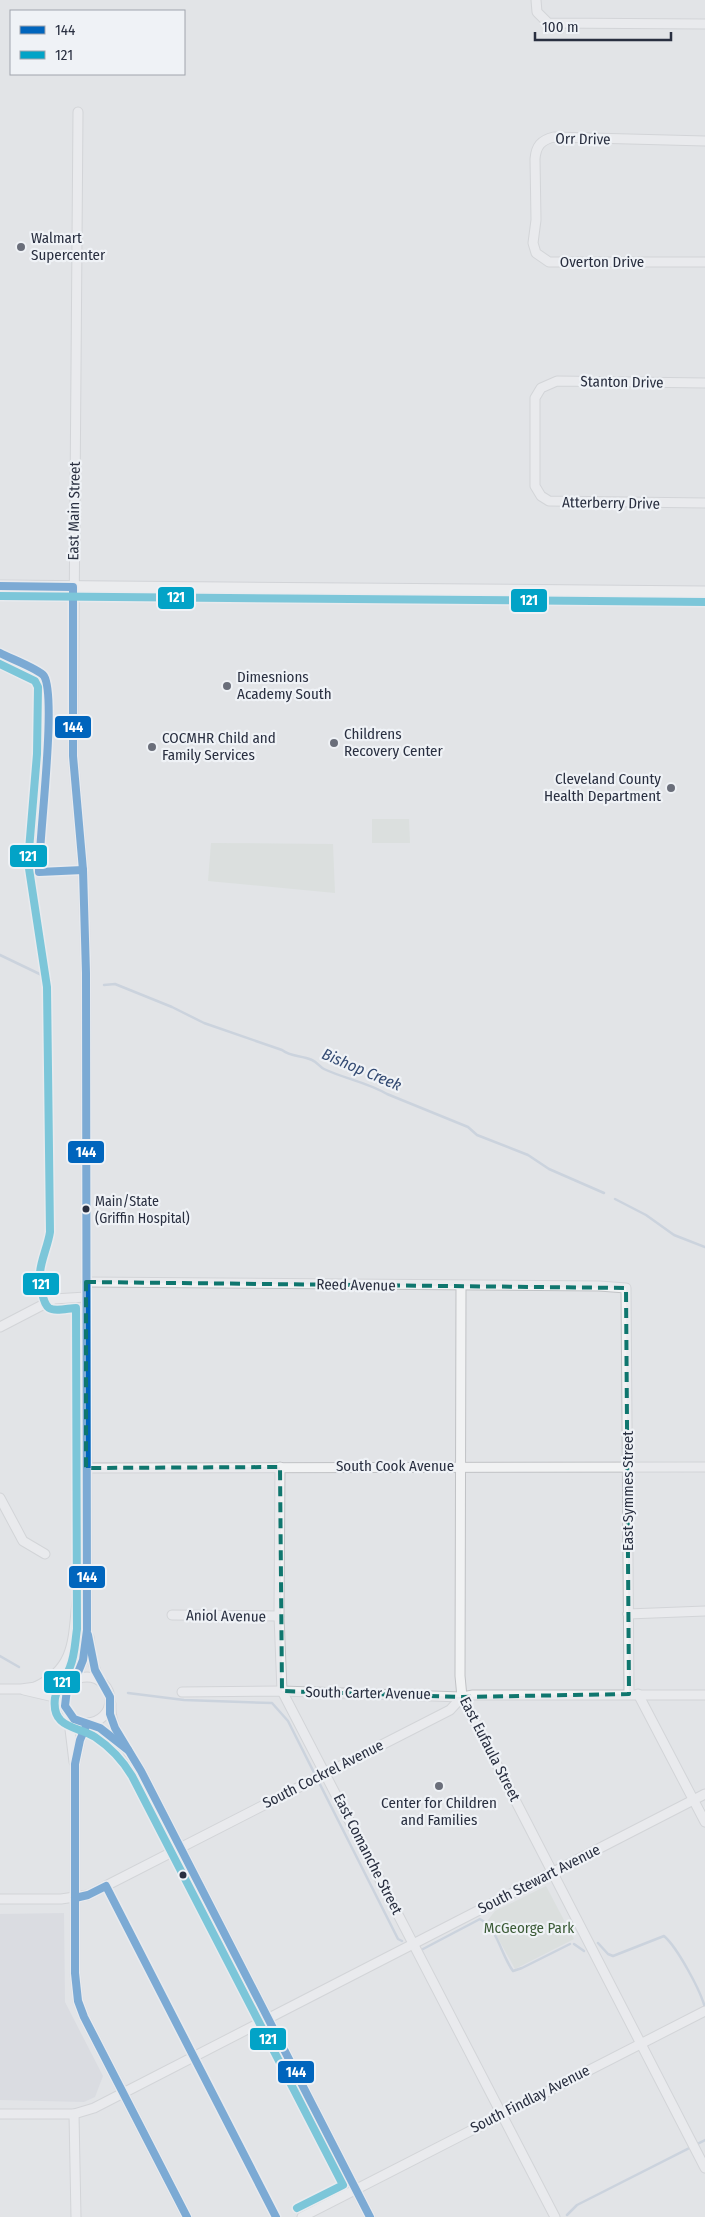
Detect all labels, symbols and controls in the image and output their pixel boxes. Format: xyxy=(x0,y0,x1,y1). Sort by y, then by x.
legend xyxy=(10,10,185,75)
scale bar xyxy=(535,10,671,42)
text: 100 m xyxy=(542,18,579,36)
text: 144 xyxy=(55,21,75,39)
text: 121 xyxy=(55,46,73,64)
street label: Orr Drive xyxy=(555,130,611,148)
place label: Walmart Supercenter xyxy=(31,229,106,264)
marker: Walmart Supercenter xyxy=(15,241,27,253)
street label: Overton Drive xyxy=(560,253,644,271)
street label: Stanton Drive xyxy=(580,372,664,392)
street label: East Main Street xyxy=(64,461,84,561)
street label: Atterberry Drive xyxy=(562,493,660,513)
line badge: 121 xyxy=(157,586,195,610)
line badge: 121 xyxy=(510,588,548,613)
text: 121 xyxy=(167,589,185,606)
text: 121 xyxy=(520,592,538,609)
place label: Dimesnions Academy South xyxy=(237,668,332,703)
marker: Dimesnions Academy South xyxy=(221,680,233,692)
line badge: 144 xyxy=(54,715,92,739)
text: 144 xyxy=(63,719,83,736)
place label: Childrens Recovery Center xyxy=(344,725,444,760)
place label: COCMHR Child and Family Services xyxy=(162,729,276,764)
marker: Childrens Recovery Center xyxy=(328,737,340,749)
marker: COCMHR Child and Family Services xyxy=(146,741,158,753)
place label: Cleveland County Health Department xyxy=(544,770,661,805)
marker: Cleveland County Health Department xyxy=(665,782,677,794)
line badge: 121 xyxy=(9,844,48,868)
text: 121 xyxy=(19,848,37,865)
water label: Bishop Creek xyxy=(319,1044,404,1095)
line badge: 144 xyxy=(67,1140,105,1164)
text: 144 xyxy=(76,1144,96,1161)
place label: Main/State (Griffin Hospital) xyxy=(95,1193,190,1227)
marker: Main/State (Griffin Hospital) xyxy=(81,1204,91,1214)
line badge: 121 xyxy=(22,1272,60,1296)
street label: Reed Avenue xyxy=(316,1275,396,1295)
text: 121 xyxy=(32,1276,50,1293)
street label: East Symmes Street xyxy=(619,1431,637,1551)
street label: South Cook Avenue xyxy=(336,1457,454,1475)
line badge: 144 xyxy=(68,1565,106,1589)
text: 144 xyxy=(77,1569,97,1586)
street label: Aniol Avenue xyxy=(186,1606,266,1626)
line badge: 121 xyxy=(43,1670,81,1694)
text: 121 xyxy=(53,1674,71,1691)
street label: South Carter Avenue xyxy=(305,1683,431,1703)
street label: East Eufaula Street xyxy=(456,1694,524,1804)
street label: South Cockrel Avenue xyxy=(260,1736,386,1812)
marker: Center for Children and Families xyxy=(433,1780,445,1792)
street label: East Comanche Street xyxy=(330,1791,406,1917)
place label: Center for Children and Families xyxy=(381,1794,497,1829)
street label: South Stewart Avenue xyxy=(475,1840,603,1918)
unlabelled marker xyxy=(178,1870,188,1880)
park label: McGeorge Park xyxy=(484,1919,574,1937)
line badge: 121 xyxy=(249,2027,287,2051)
text: 121 xyxy=(259,2031,277,2048)
line badge: 144 xyxy=(277,2060,315,2084)
street label: South Findlay Avenue xyxy=(467,2061,593,2137)
text: 144 xyxy=(286,2064,306,2081)

